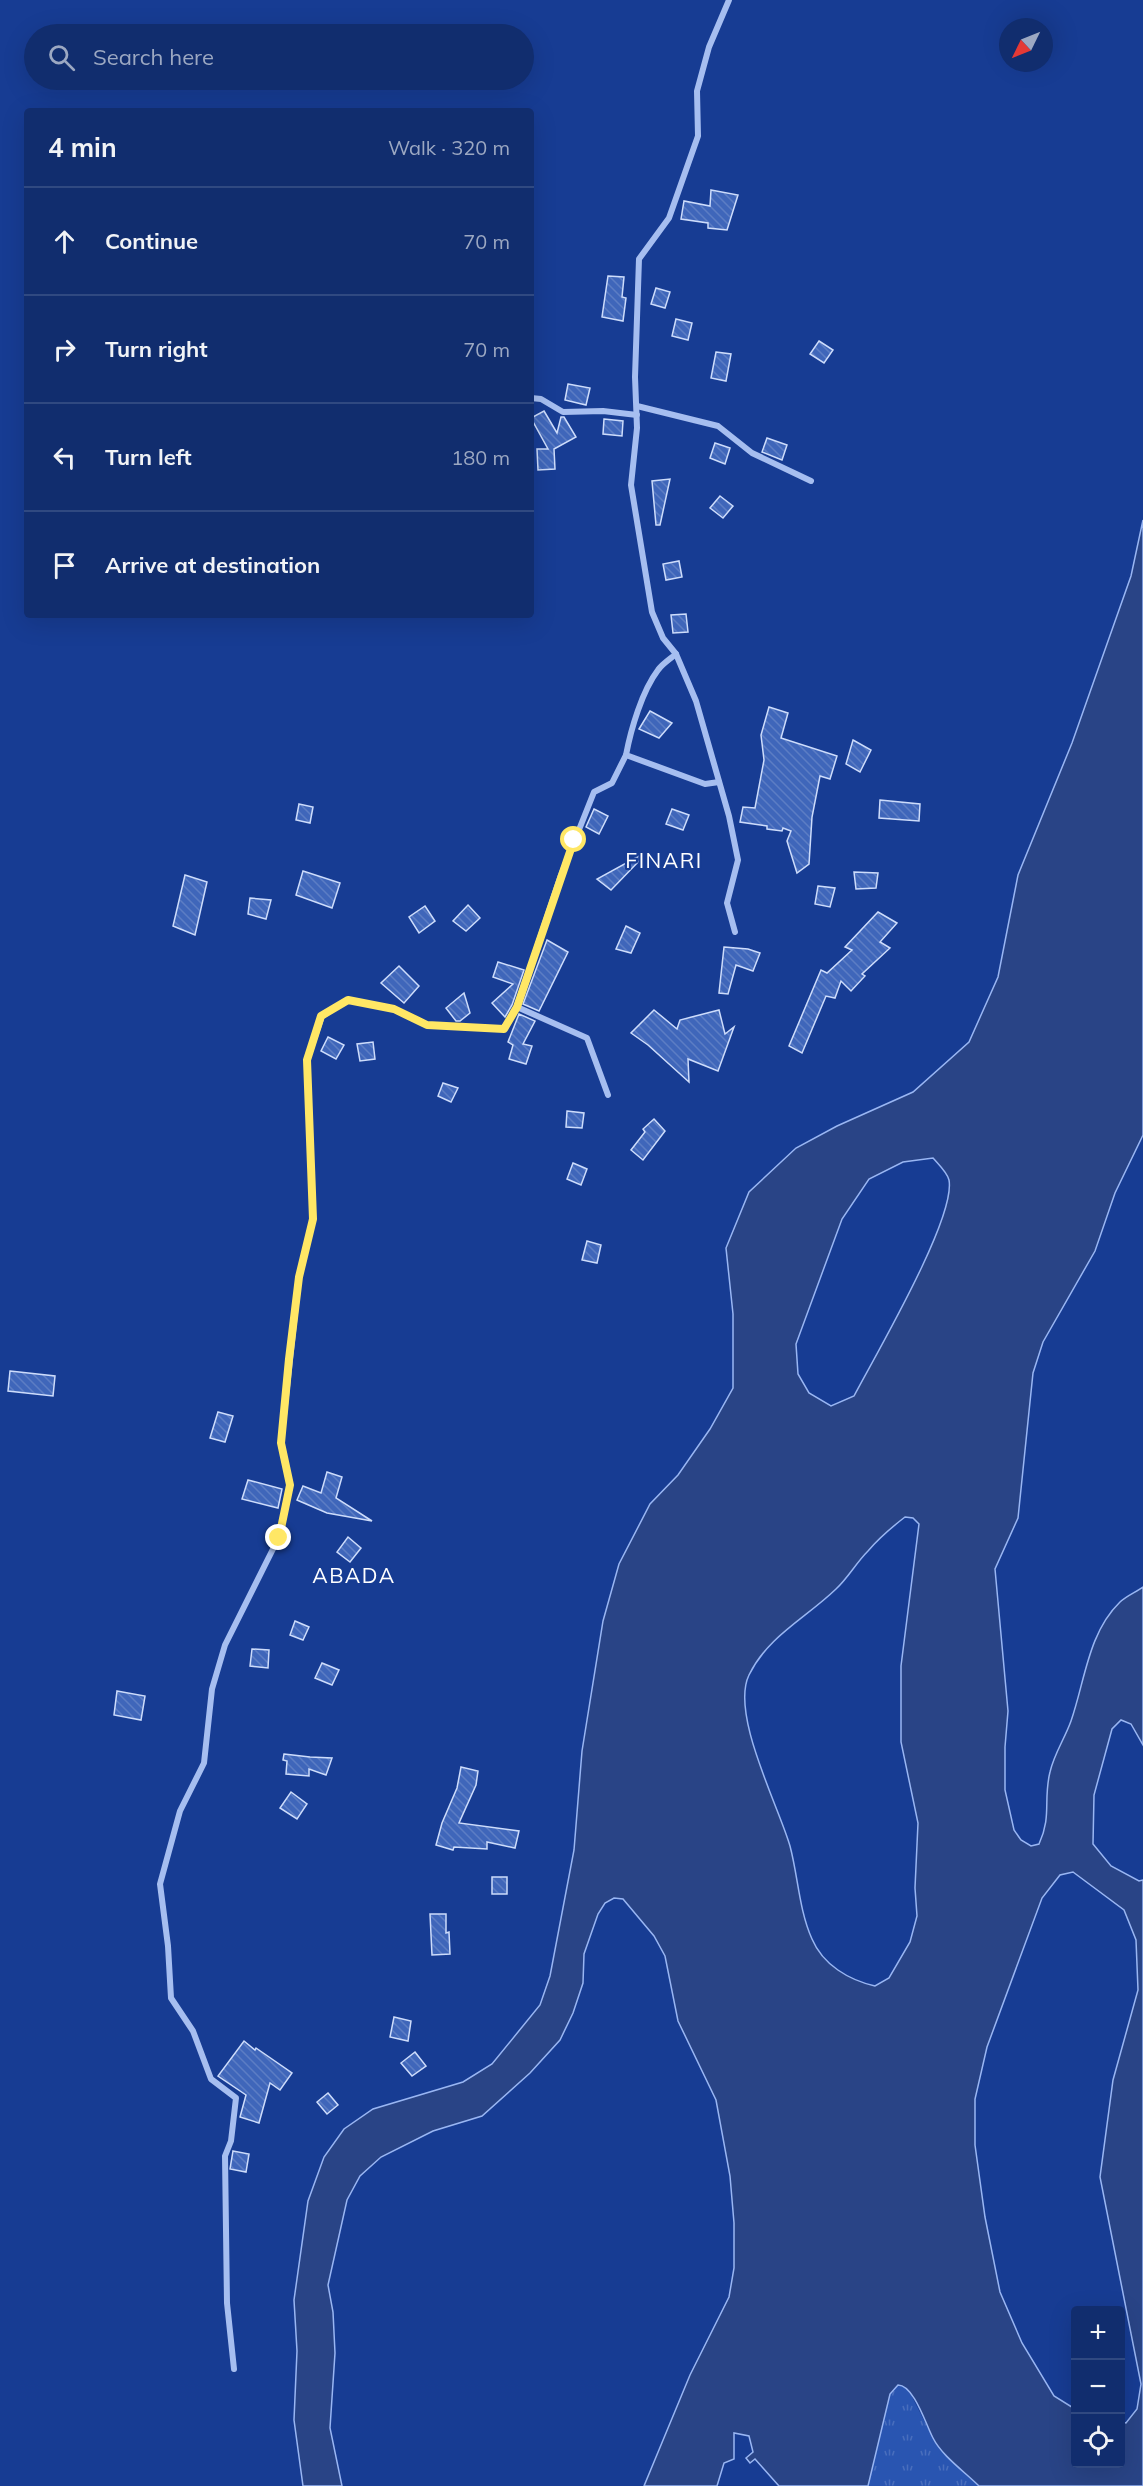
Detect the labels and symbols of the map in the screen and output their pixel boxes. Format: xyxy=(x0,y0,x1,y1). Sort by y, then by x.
north arrow xyxy=(999,18,1053,72)
route start xyxy=(560,826,586,852)
district label: FINARI xyxy=(625,847,703,873)
route end xyxy=(265,1524,291,1550)
district label: ABADA xyxy=(312,1562,396,1588)

